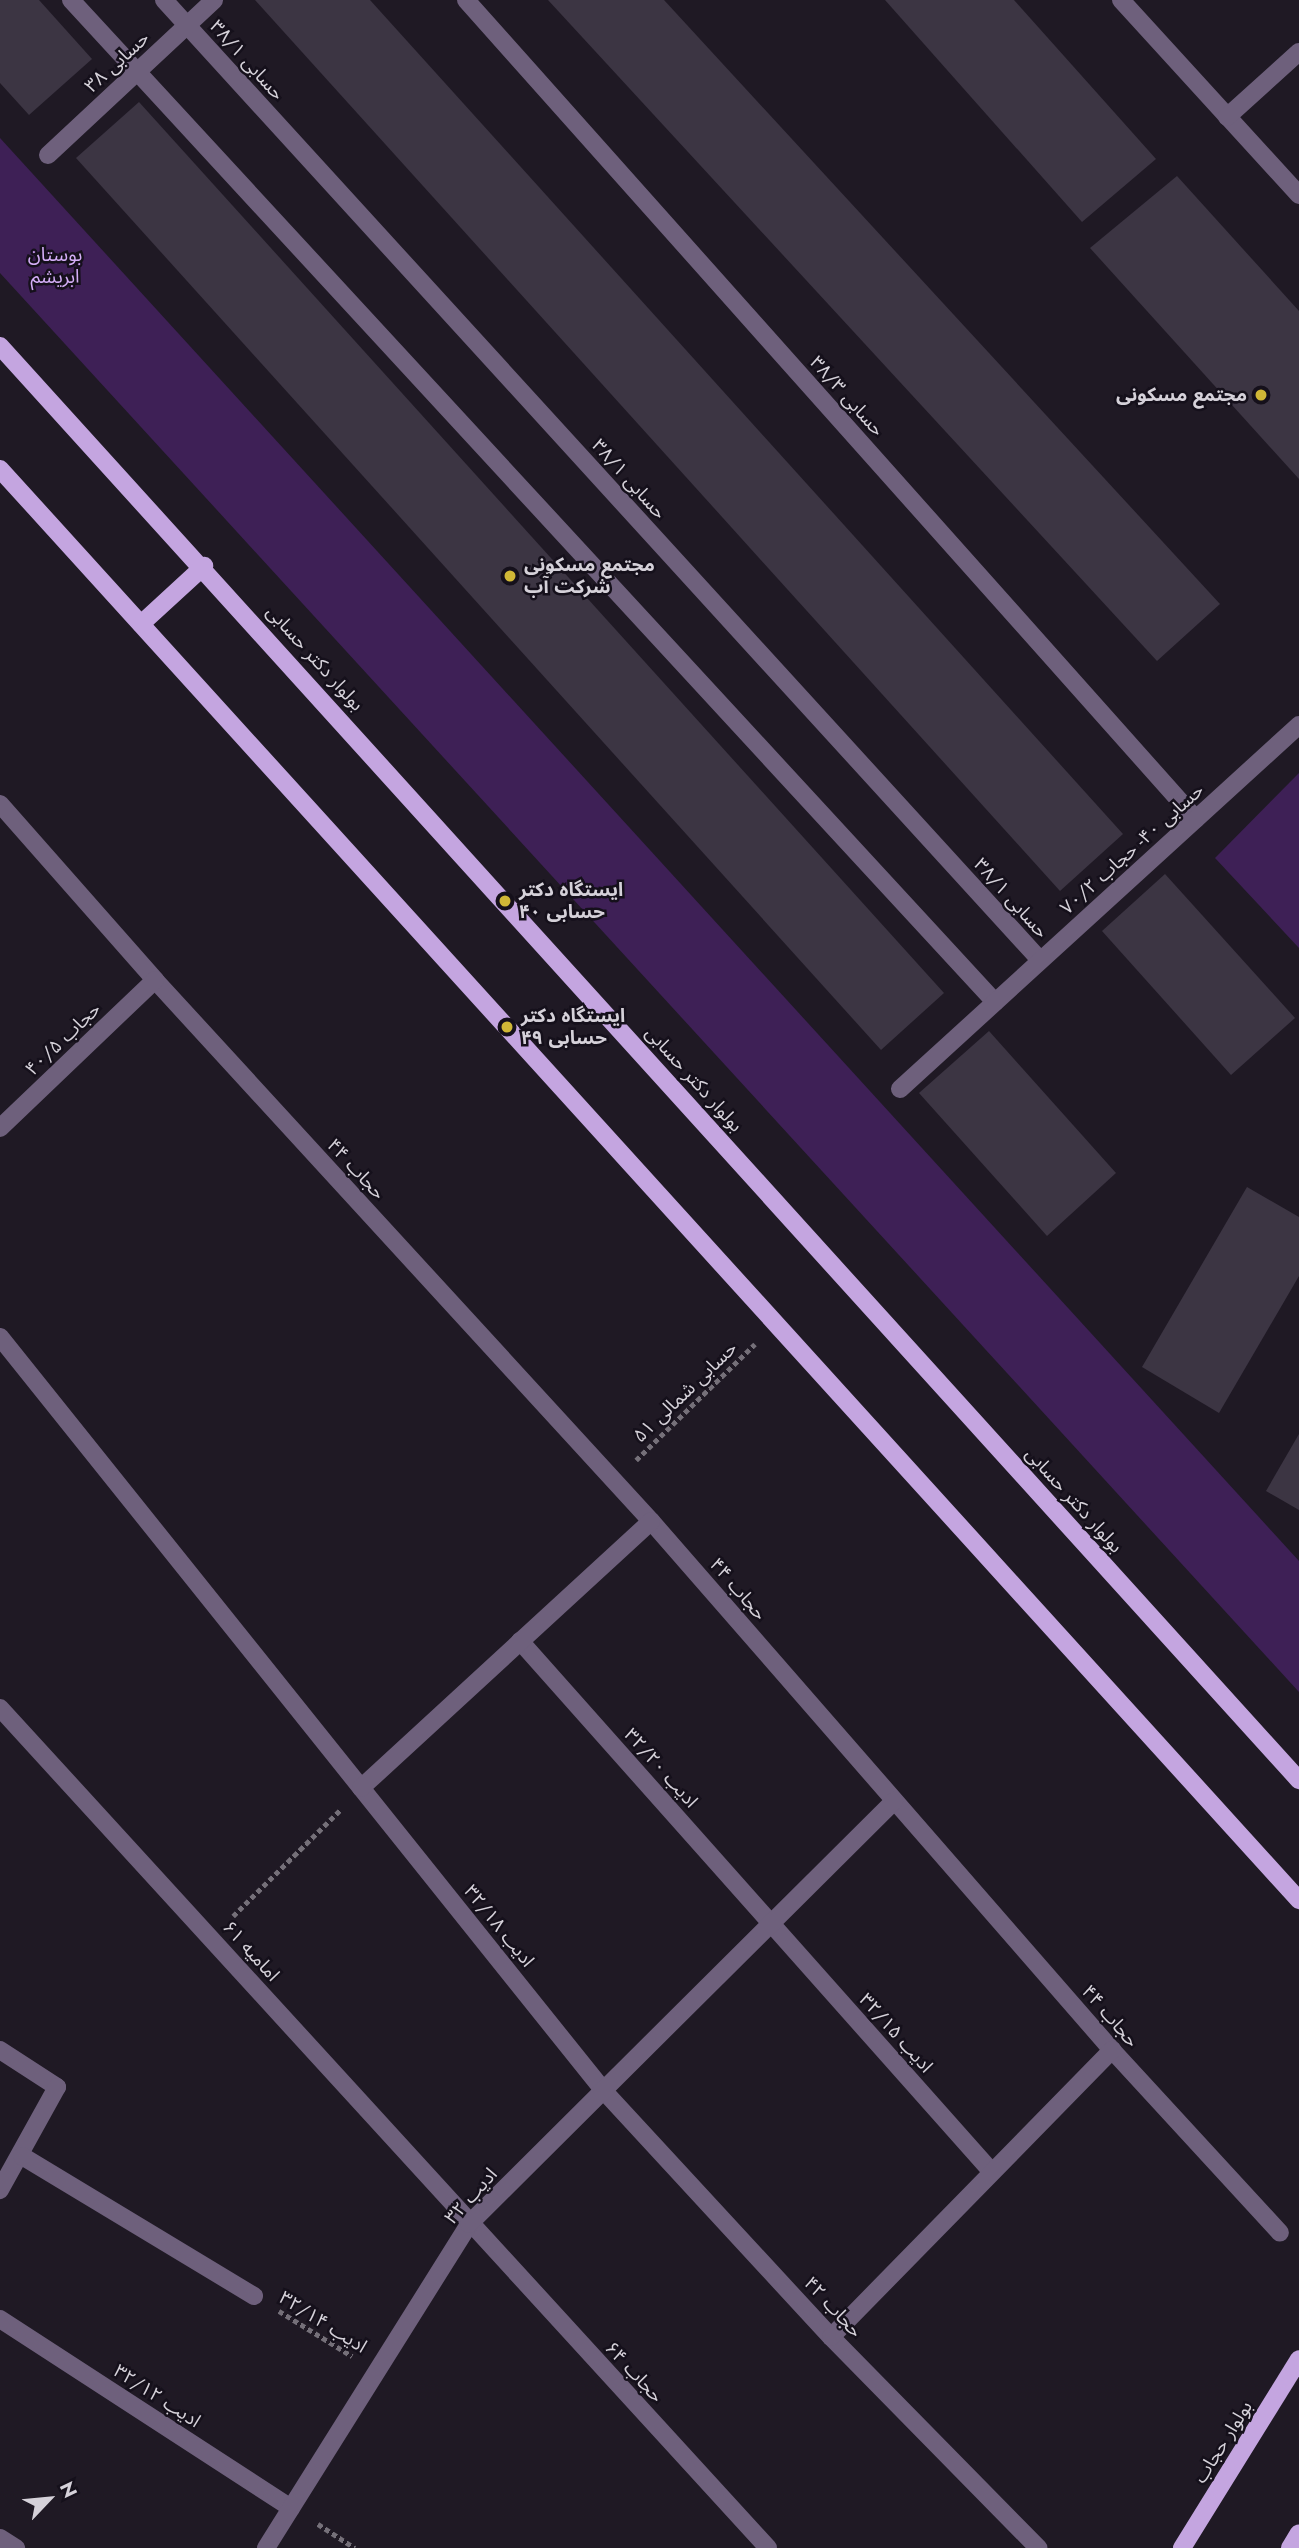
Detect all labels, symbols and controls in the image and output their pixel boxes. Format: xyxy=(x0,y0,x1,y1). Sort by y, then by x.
street label: حسابی ۳۸/۱ xyxy=(205,15,289,105)
street label: حسابی ۳۸ xyxy=(80,27,154,97)
park label: بوستان ابریشم xyxy=(28,244,82,288)
street label: حسابی ۳۸/۳ xyxy=(805,351,889,441)
place label: مجتمع مسکونی xyxy=(1116,384,1247,406)
marker: مجتمع مسکونی xyxy=(1253,387,1269,403)
street label: حسابی ۳۸/۱ xyxy=(587,434,671,524)
place label: مجتمع مسکونی شرکت آب xyxy=(524,554,655,598)
marker: مجتمع مسکونی شرکت آب xyxy=(502,568,518,584)
street label: بولوار دکتر حسابی xyxy=(262,600,368,716)
street label: حسابی ۴۰- حجاب ۷۰/۲ xyxy=(1056,779,1208,919)
street label: حسابی ۳۸/۱ xyxy=(969,853,1053,943)
place label: ایستگاه دکتر حسابی ۴۰ xyxy=(519,879,623,923)
marker: ایستگاه دکتر حسابی ۴۰ xyxy=(497,893,513,909)
street label: حجاب ۴۰/۵ xyxy=(21,998,105,1080)
place label: ایستگاه دکتر حسابی ۴۹ xyxy=(521,1005,625,1049)
marker: ایستگاه دکتر حسابی ۴۹ xyxy=(499,1019,515,1035)
street label: بولوار دکتر حسابی xyxy=(641,1021,747,1137)
street label: حجاب ۴۴ xyxy=(322,1134,390,1204)
street label: حسابی شمالی ۵۱ xyxy=(628,1337,742,1447)
street label: بولوار دکتر حسابی xyxy=(1021,1442,1127,1558)
street label: حجاب ۴۴ xyxy=(705,1553,771,1625)
street label: ادیب ۳۲/۲۰ xyxy=(619,1724,703,1812)
street label: ادیب ۳۲/۱۸ xyxy=(459,1880,539,1972)
street label: امامیه ۶۱ xyxy=(218,1916,284,1986)
street label: حجاب ۴۴ xyxy=(1077,1980,1143,2052)
street label: ادیب ۳۲/۱۵ xyxy=(854,1989,938,2077)
street label: ادیب ۳۲ xyxy=(440,2163,502,2229)
street label: حجاب ۴۲ xyxy=(799,2272,867,2342)
street label: ادیب ۳۲/۱۴ xyxy=(275,2286,371,2358)
street label: حجاب ۶۴ xyxy=(600,2337,668,2407)
street label: ادیب ۳۲/۱۲ xyxy=(109,2359,205,2433)
street label: بولوار حجاب xyxy=(1189,2397,1257,2487)
north arrow xyxy=(14,2464,84,2534)
text: N xyxy=(53,2477,84,2502)

